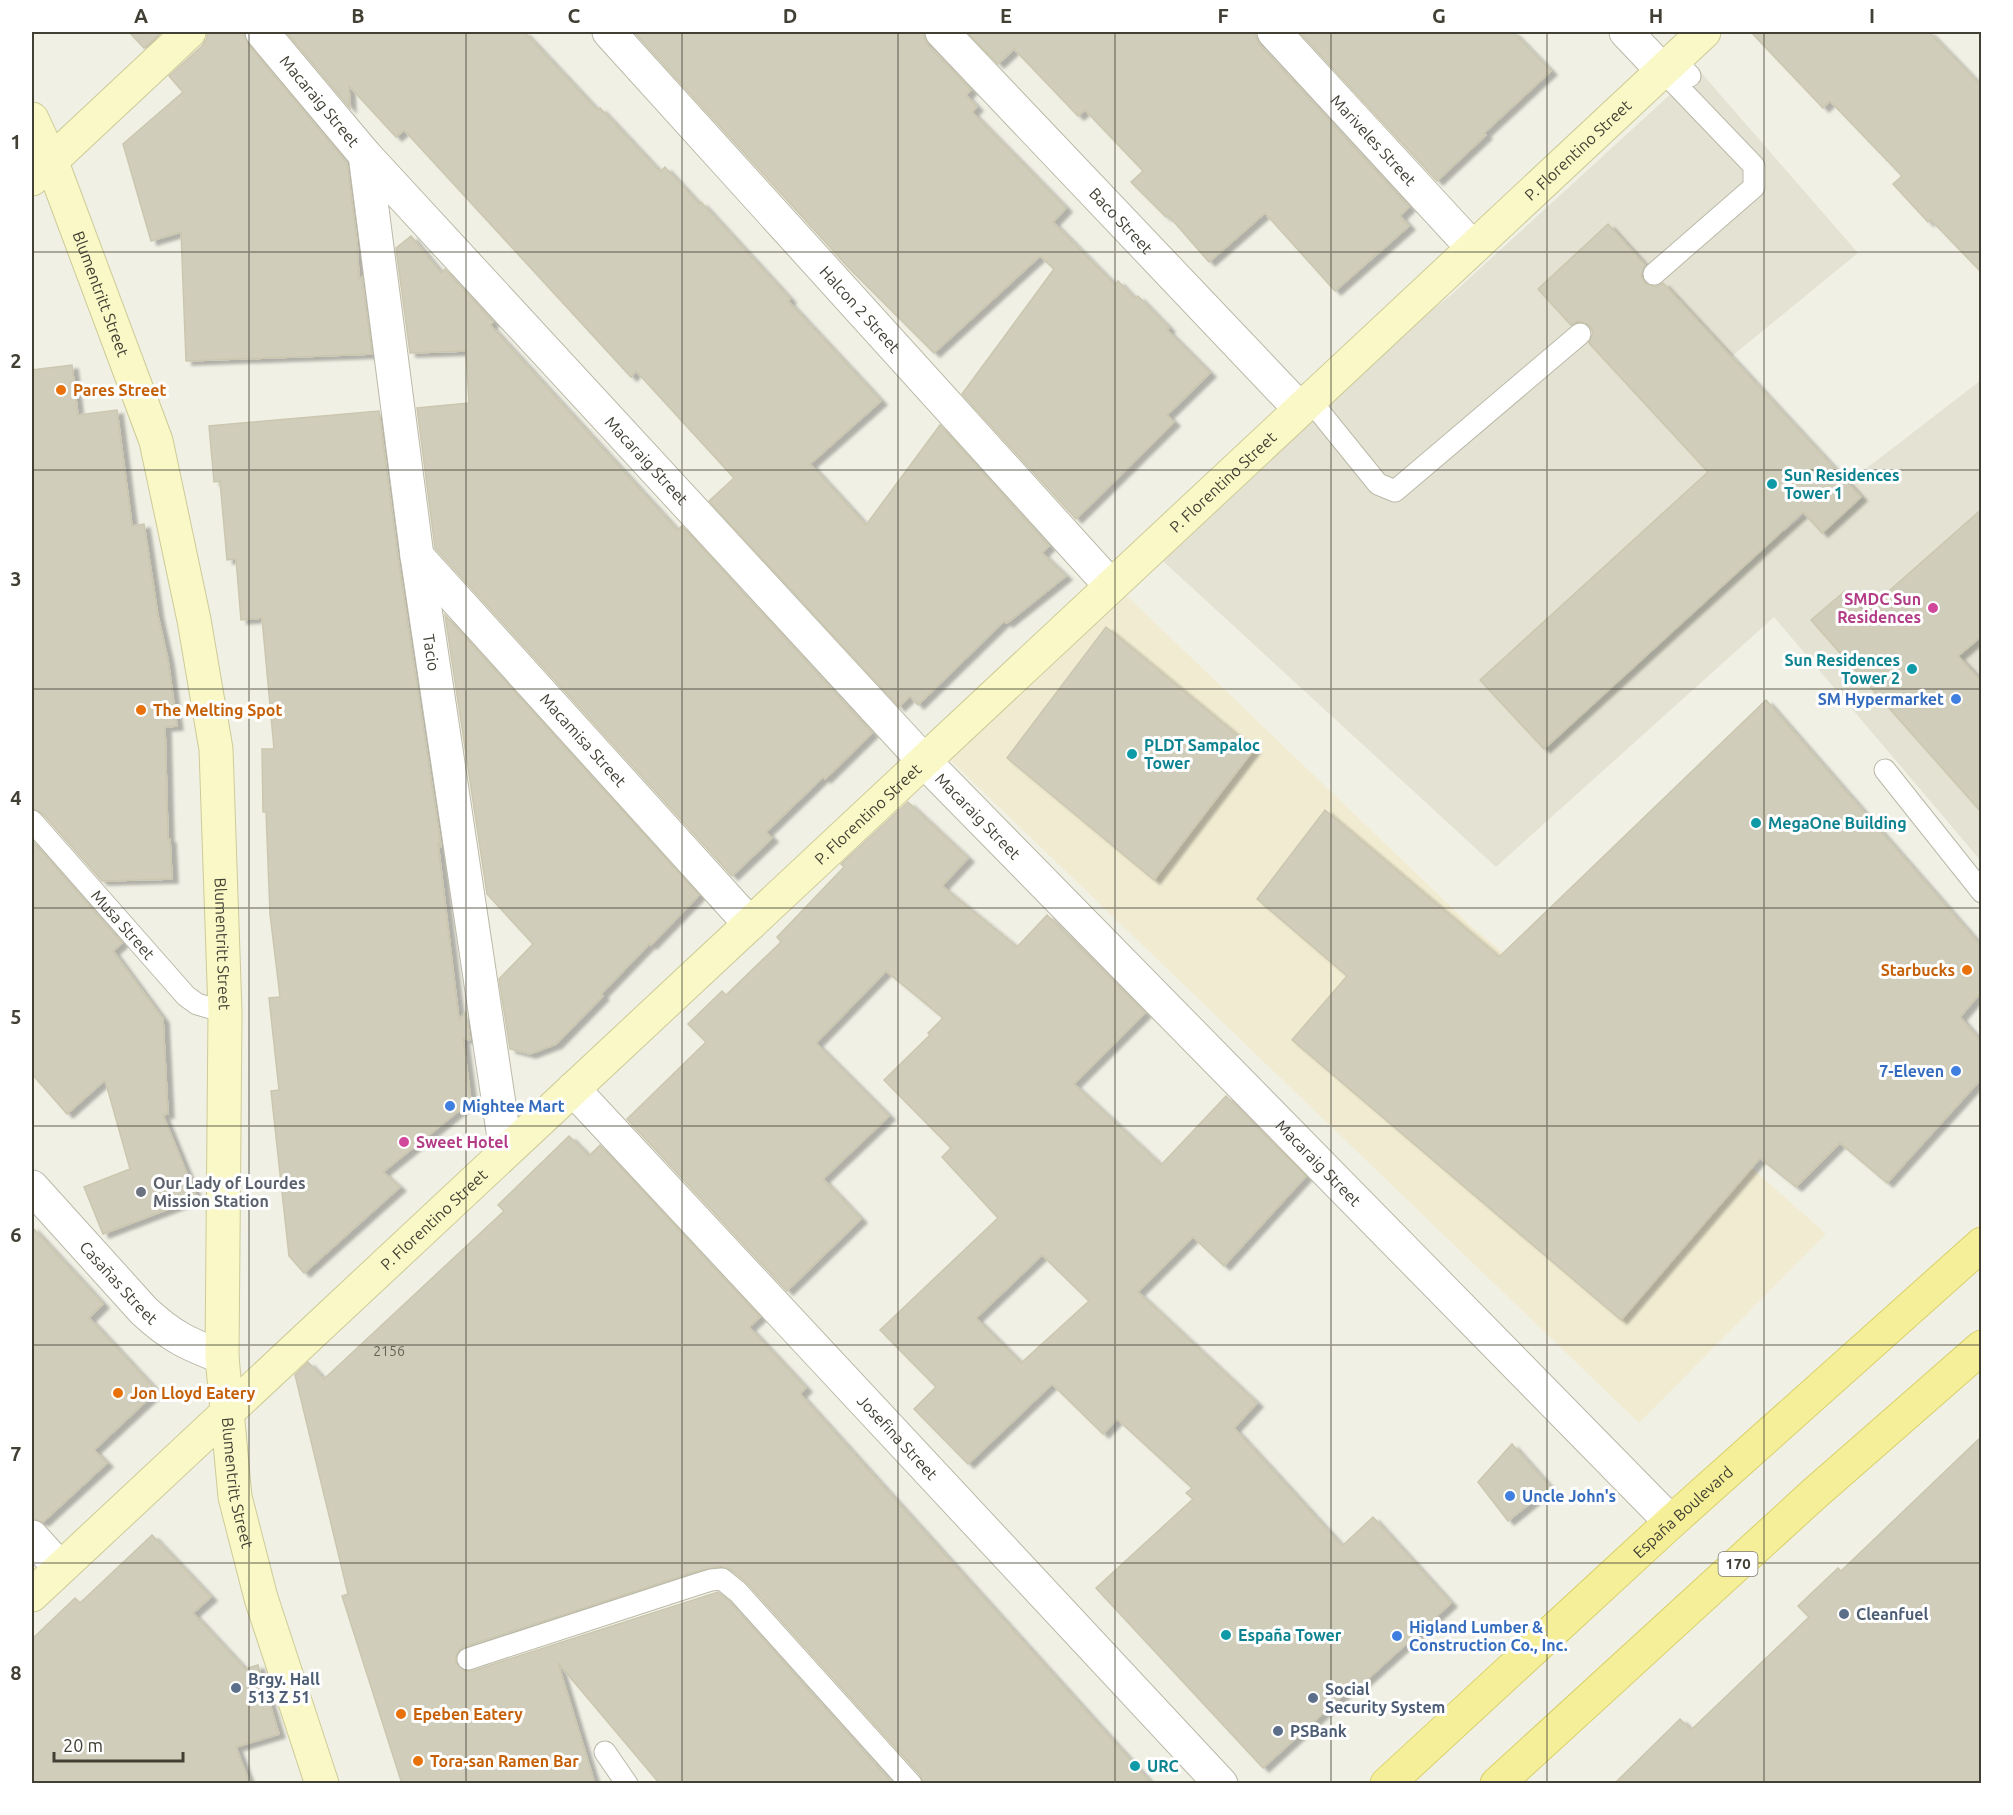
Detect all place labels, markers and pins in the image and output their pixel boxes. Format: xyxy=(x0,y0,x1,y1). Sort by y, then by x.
place label: Pares Street xyxy=(73,381,166,399)
marker: Pares Street xyxy=(54,383,68,397)
place label: Sun Residences Tower 1 xyxy=(1784,466,1899,502)
marker: Sun Residences Tower 1 xyxy=(1765,477,1779,491)
place label: SMDC Sun Residences xyxy=(1837,590,1921,626)
marker: SMDC Sun Residences xyxy=(1926,601,1940,615)
place label: Sun Residences Tower 2 xyxy=(1785,651,1900,687)
marker: Sun Residences Tower 2 xyxy=(1905,662,1919,676)
place label: SM Hypermarket xyxy=(1818,690,1944,708)
marker: SM Hypermarket xyxy=(1949,692,1963,706)
place label: The Melting Spot xyxy=(153,701,282,719)
marker: The Melting Spot xyxy=(134,703,148,717)
place label: PLDT Sampaloc Tower xyxy=(1144,736,1260,772)
marker: PLDT Sampaloc Tower xyxy=(1125,747,1139,761)
place label: MegaOne Building xyxy=(1768,814,1907,832)
marker: MegaOne Building xyxy=(1749,816,1763,830)
place label: Starbucks xyxy=(1881,961,1955,979)
marker: Starbucks xyxy=(1960,963,1974,977)
place label: 7-Eleven xyxy=(1879,1062,1944,1080)
marker: 7-Eleven xyxy=(1949,1064,1963,1078)
place label: Mightee Mart xyxy=(462,1097,565,1115)
marker: Mightee Mart xyxy=(443,1099,457,1113)
place label: Sweet Hotel xyxy=(416,1133,509,1151)
marker: Sweet Hotel xyxy=(397,1135,411,1149)
place label: Our Lady of Lourdes Mission Station xyxy=(153,1174,305,1210)
marker: Our Lady of Lourdes Mission Station xyxy=(134,1185,148,1199)
place label: Jon Lloyd Eatery xyxy=(130,1384,256,1402)
marker: Jon Lloyd Eatery xyxy=(111,1386,125,1400)
place label: Uncle John's xyxy=(1522,1487,1616,1505)
marker: Uncle John's xyxy=(1503,1489,1517,1503)
place label: Cleanfuel xyxy=(1856,1605,1929,1623)
marker: Cleanfuel xyxy=(1837,1607,1851,1621)
place label: Higland Lumber & Construction Co., Inc. xyxy=(1409,1618,1568,1654)
place label: España Tower xyxy=(1238,1626,1342,1644)
marker: España Tower xyxy=(1219,1628,1233,1642)
marker: Higland Lumber & Construction Co., Inc. xyxy=(1390,1629,1404,1643)
place label: Brgy. Hall 513 Z 51 xyxy=(248,1670,320,1706)
place label: Social Security System xyxy=(1325,1680,1445,1716)
marker: Brgy. Hall 513 Z 51 xyxy=(229,1681,243,1695)
marker: Social Security System xyxy=(1306,1691,1320,1705)
place label: Epeben Eatery xyxy=(413,1705,523,1723)
marker: Epeben Eatery xyxy=(394,1707,408,1721)
place label: PSBank xyxy=(1290,1722,1347,1740)
marker: PSBank xyxy=(1271,1724,1285,1738)
place label: Tora-san Ramen Bar xyxy=(430,1752,579,1770)
marker: Tora-san Ramen Bar xyxy=(411,1754,425,1768)
place label: URC xyxy=(1147,1757,1179,1775)
marker: URC xyxy=(1128,1759,1142,1773)

